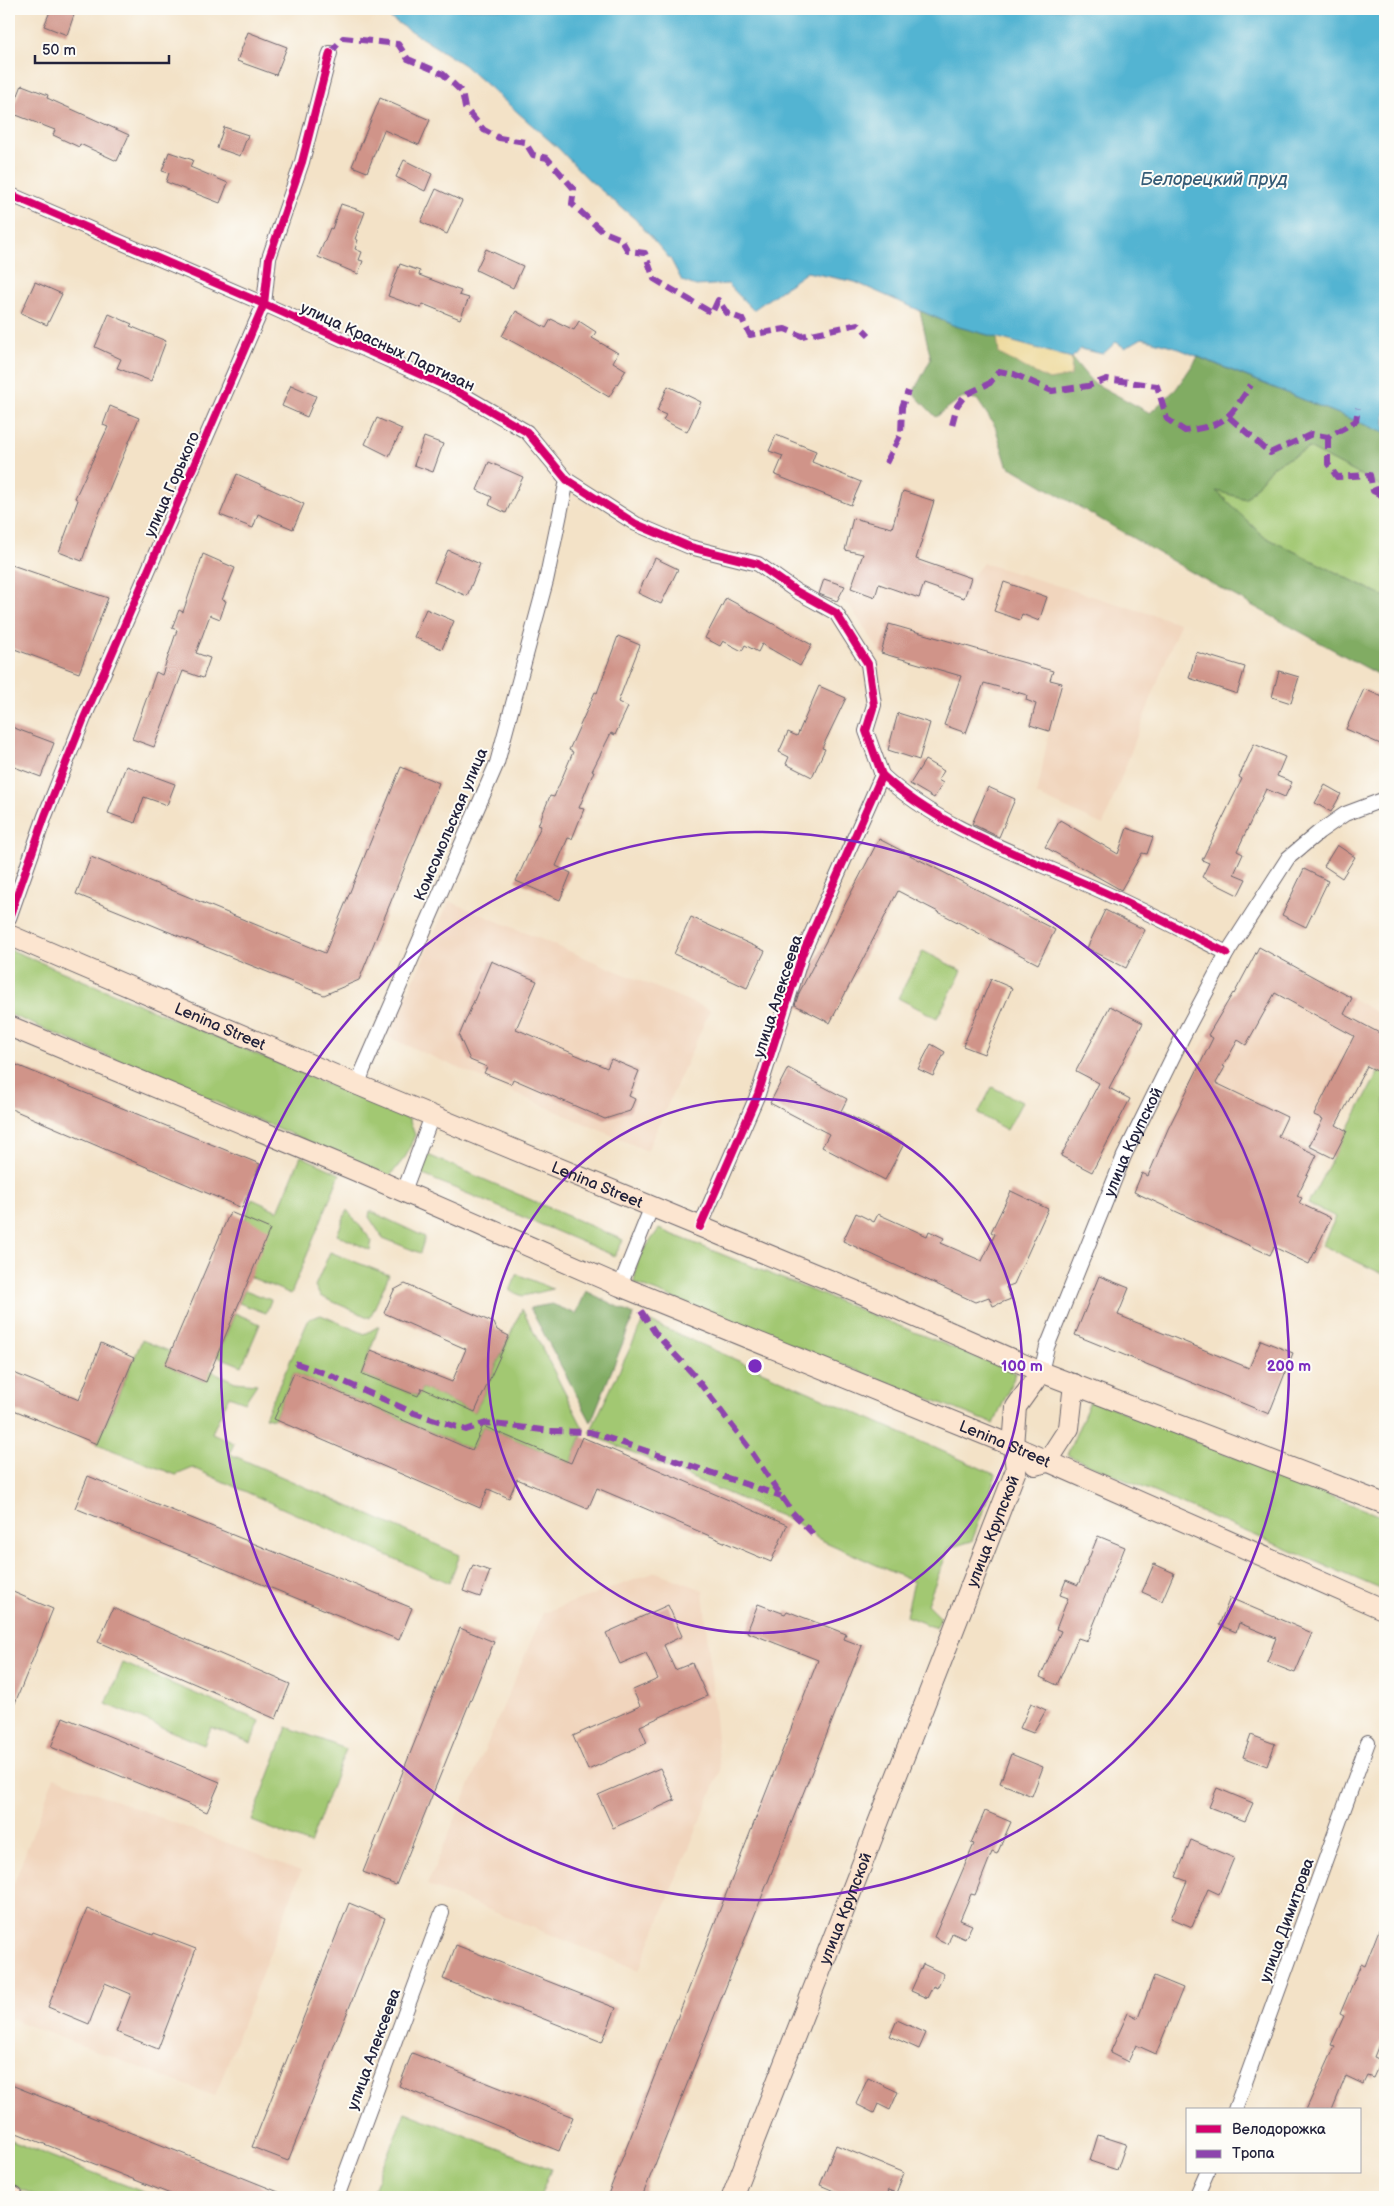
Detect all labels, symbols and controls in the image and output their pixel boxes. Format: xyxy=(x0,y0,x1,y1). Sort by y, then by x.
scale bar xyxy=(35,32,169,64)
text: 50 m xyxy=(42,41,76,60)
water label: Белорецкий пруд xyxy=(1140,169,1288,190)
street label: улица Красных Партизан xyxy=(297,299,478,396)
street label: улица Горького xyxy=(141,429,204,540)
street label: Комсомольская улица xyxy=(411,745,492,904)
street label: улица Алексеева xyxy=(750,932,807,1060)
street label: Lenina Street xyxy=(171,999,268,1055)
street label: улица Крупской xyxy=(1101,1085,1167,1200)
street label: Lenina Street xyxy=(548,1158,645,1213)
centre of rings xyxy=(746,1357,764,1375)
text: 100 m xyxy=(1001,1357,1043,1376)
text: 200 m xyxy=(1267,1357,1311,1376)
street label: Lenina Street xyxy=(956,1417,1053,1472)
street label: улица Крупской xyxy=(963,1473,1024,1590)
street label: улица Крупской xyxy=(816,1850,877,1967)
street label: улица Димитрова xyxy=(1256,1855,1319,1985)
street label: улица Алексеева xyxy=(344,1986,405,2113)
legend xyxy=(1186,2108,1362,2174)
text: Велодорожка xyxy=(1232,2120,1326,2139)
text: Тропа xyxy=(1232,2144,1275,2163)

